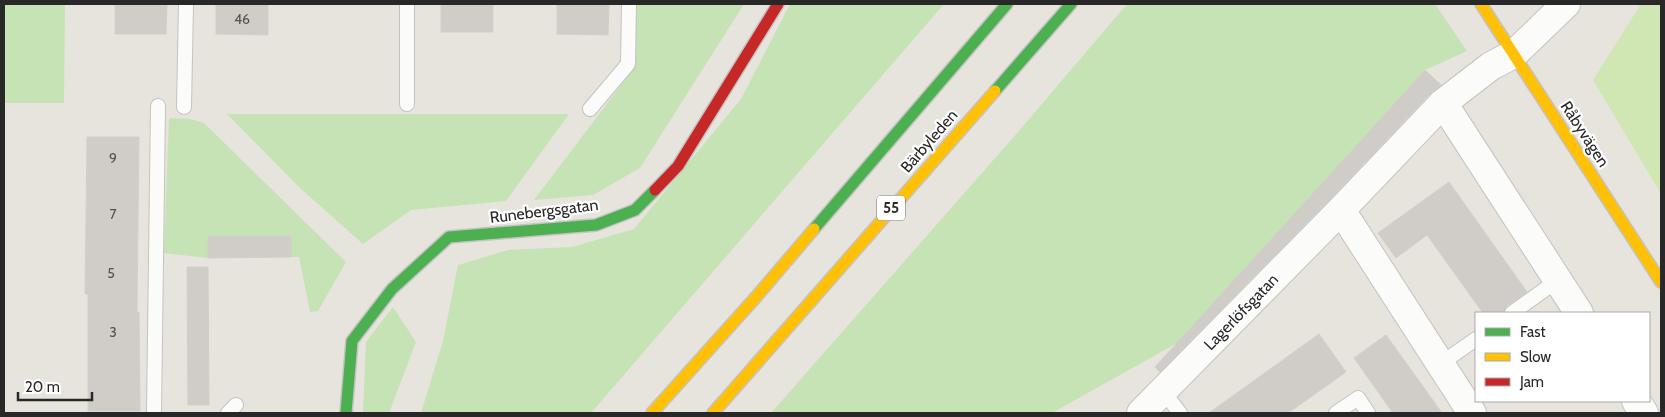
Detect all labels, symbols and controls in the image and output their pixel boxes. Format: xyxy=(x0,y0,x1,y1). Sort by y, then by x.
house number: 46 xyxy=(234,10,250,28)
street label: Råbyvägen xyxy=(1557,98,1613,170)
street label: Bärbyleden xyxy=(897,106,961,176)
house number: 9 xyxy=(109,149,117,167)
street label: Runebergsgatan xyxy=(489,195,599,227)
road number: 55 xyxy=(877,196,905,220)
house number: 7 xyxy=(109,205,117,223)
house number: 5 xyxy=(107,264,115,282)
street label: Lagerlöfsgatan xyxy=(1200,270,1282,354)
legend xyxy=(1475,312,1650,402)
house number: 3 xyxy=(109,323,117,341)
text: Fast xyxy=(1520,323,1545,341)
text: Slow xyxy=(1520,348,1551,366)
scale bar xyxy=(18,370,91,402)
text: Jam xyxy=(1519,373,1544,391)
text: 20 m xyxy=(25,378,60,396)

